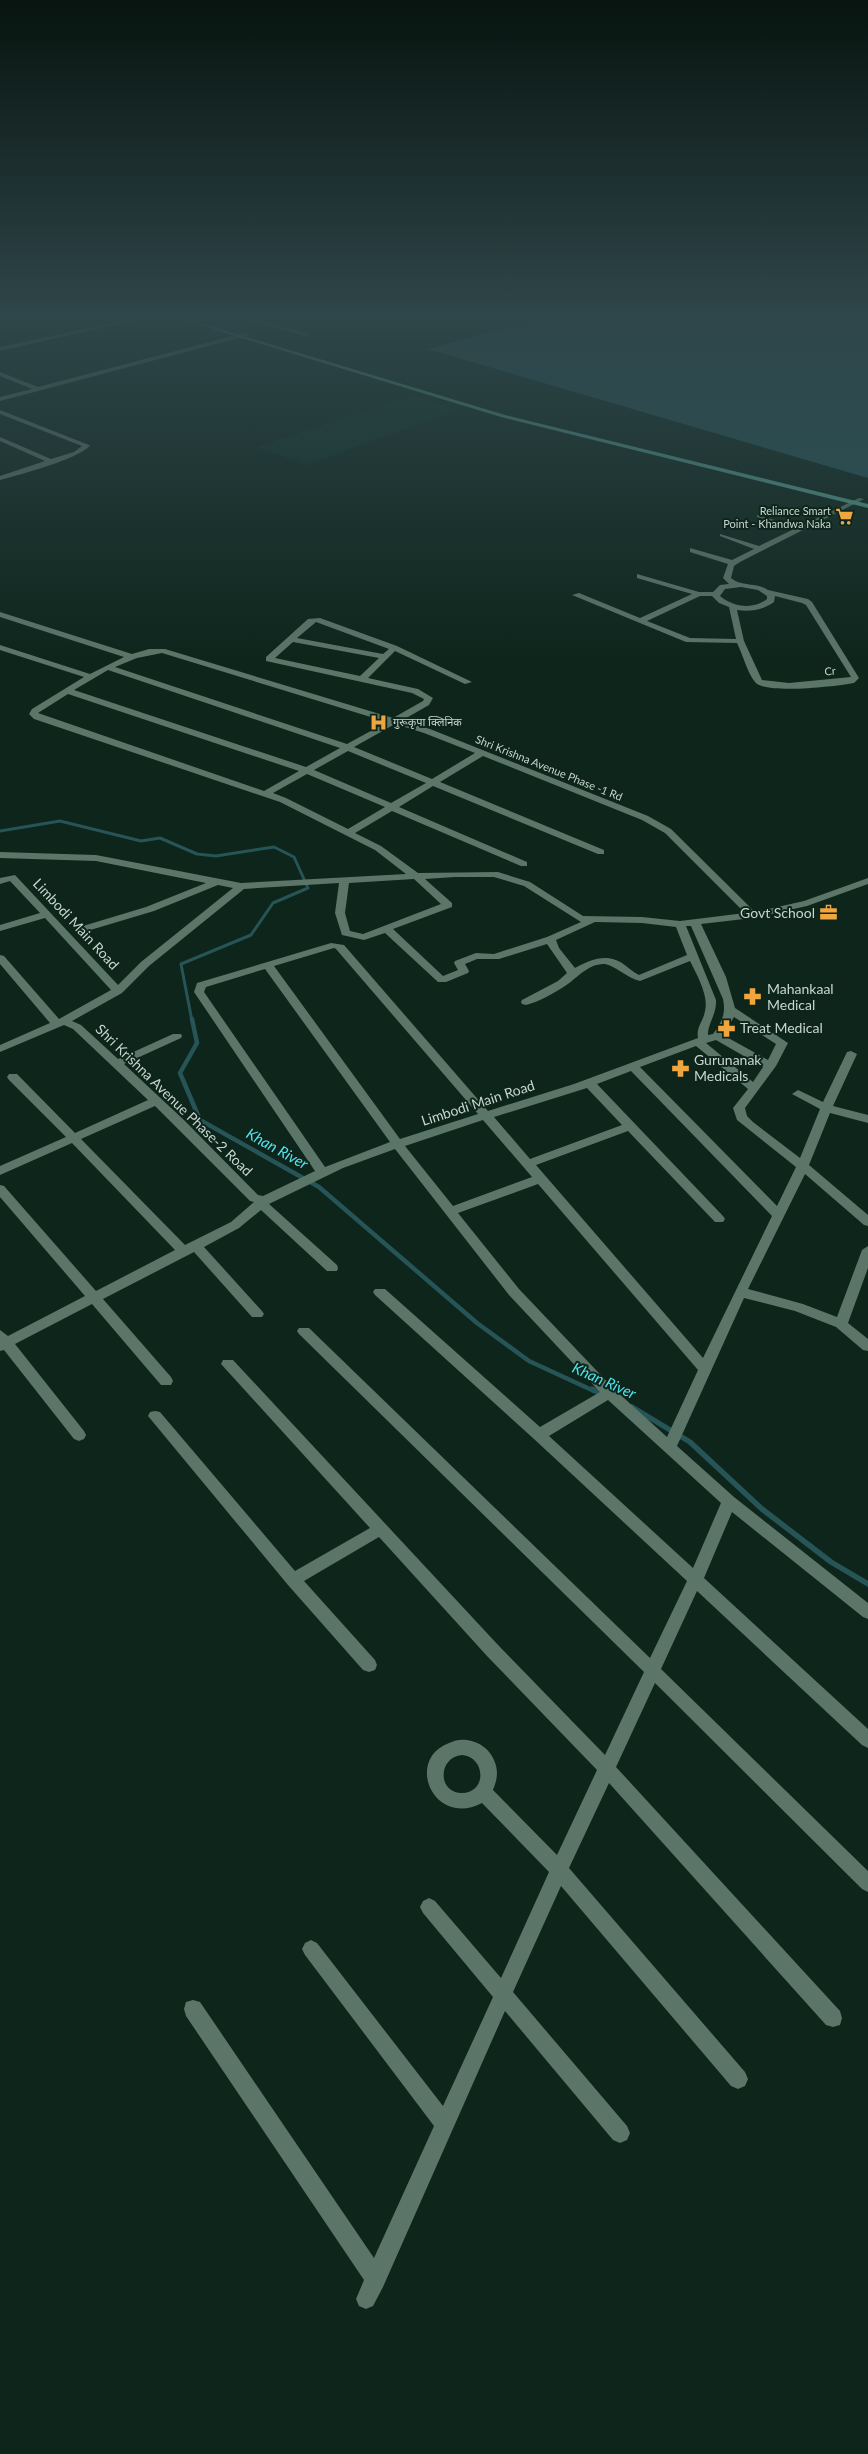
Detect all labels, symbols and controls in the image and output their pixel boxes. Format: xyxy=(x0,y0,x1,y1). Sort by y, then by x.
place label: Reliance Smart Point - Khandwa Naka xyxy=(723,504,831,530)
supermarket icon: Reliance Smart Point - Khandwa Naka xyxy=(835,507,855,527)
street label: Cr xyxy=(824,664,836,677)
hospital icon: गुरूकृपा क्लिनिक xyxy=(369,712,389,732)
place label: गुरूकृपा क्लिनिक xyxy=(393,715,462,729)
street label: Shri Krishna Avenue Phase -1 Rd xyxy=(474,732,625,803)
street label: Limbodi Main Road xyxy=(30,875,123,973)
office icon: Govt School xyxy=(819,903,839,923)
place label: Govt School xyxy=(740,904,815,921)
place label: Mahankaal Medical xyxy=(767,980,834,1013)
pharmacy icon: Mahankaal Medical xyxy=(743,987,763,1007)
pharmacy icon: Treat Medical xyxy=(716,1018,736,1038)
place label: Treat Medical xyxy=(740,1019,823,1036)
street label: Shri Krishna Avenue Phase-2 Road xyxy=(92,1020,256,1179)
place label: Gurunanak Medicals xyxy=(694,1051,762,1084)
pharmacy icon: Gurunanak Medicals xyxy=(670,1058,690,1078)
street label: Limbodi Main Road xyxy=(419,1076,537,1129)
water label: Khan River xyxy=(243,1124,312,1173)
water label: Khan River xyxy=(570,1358,640,1402)

